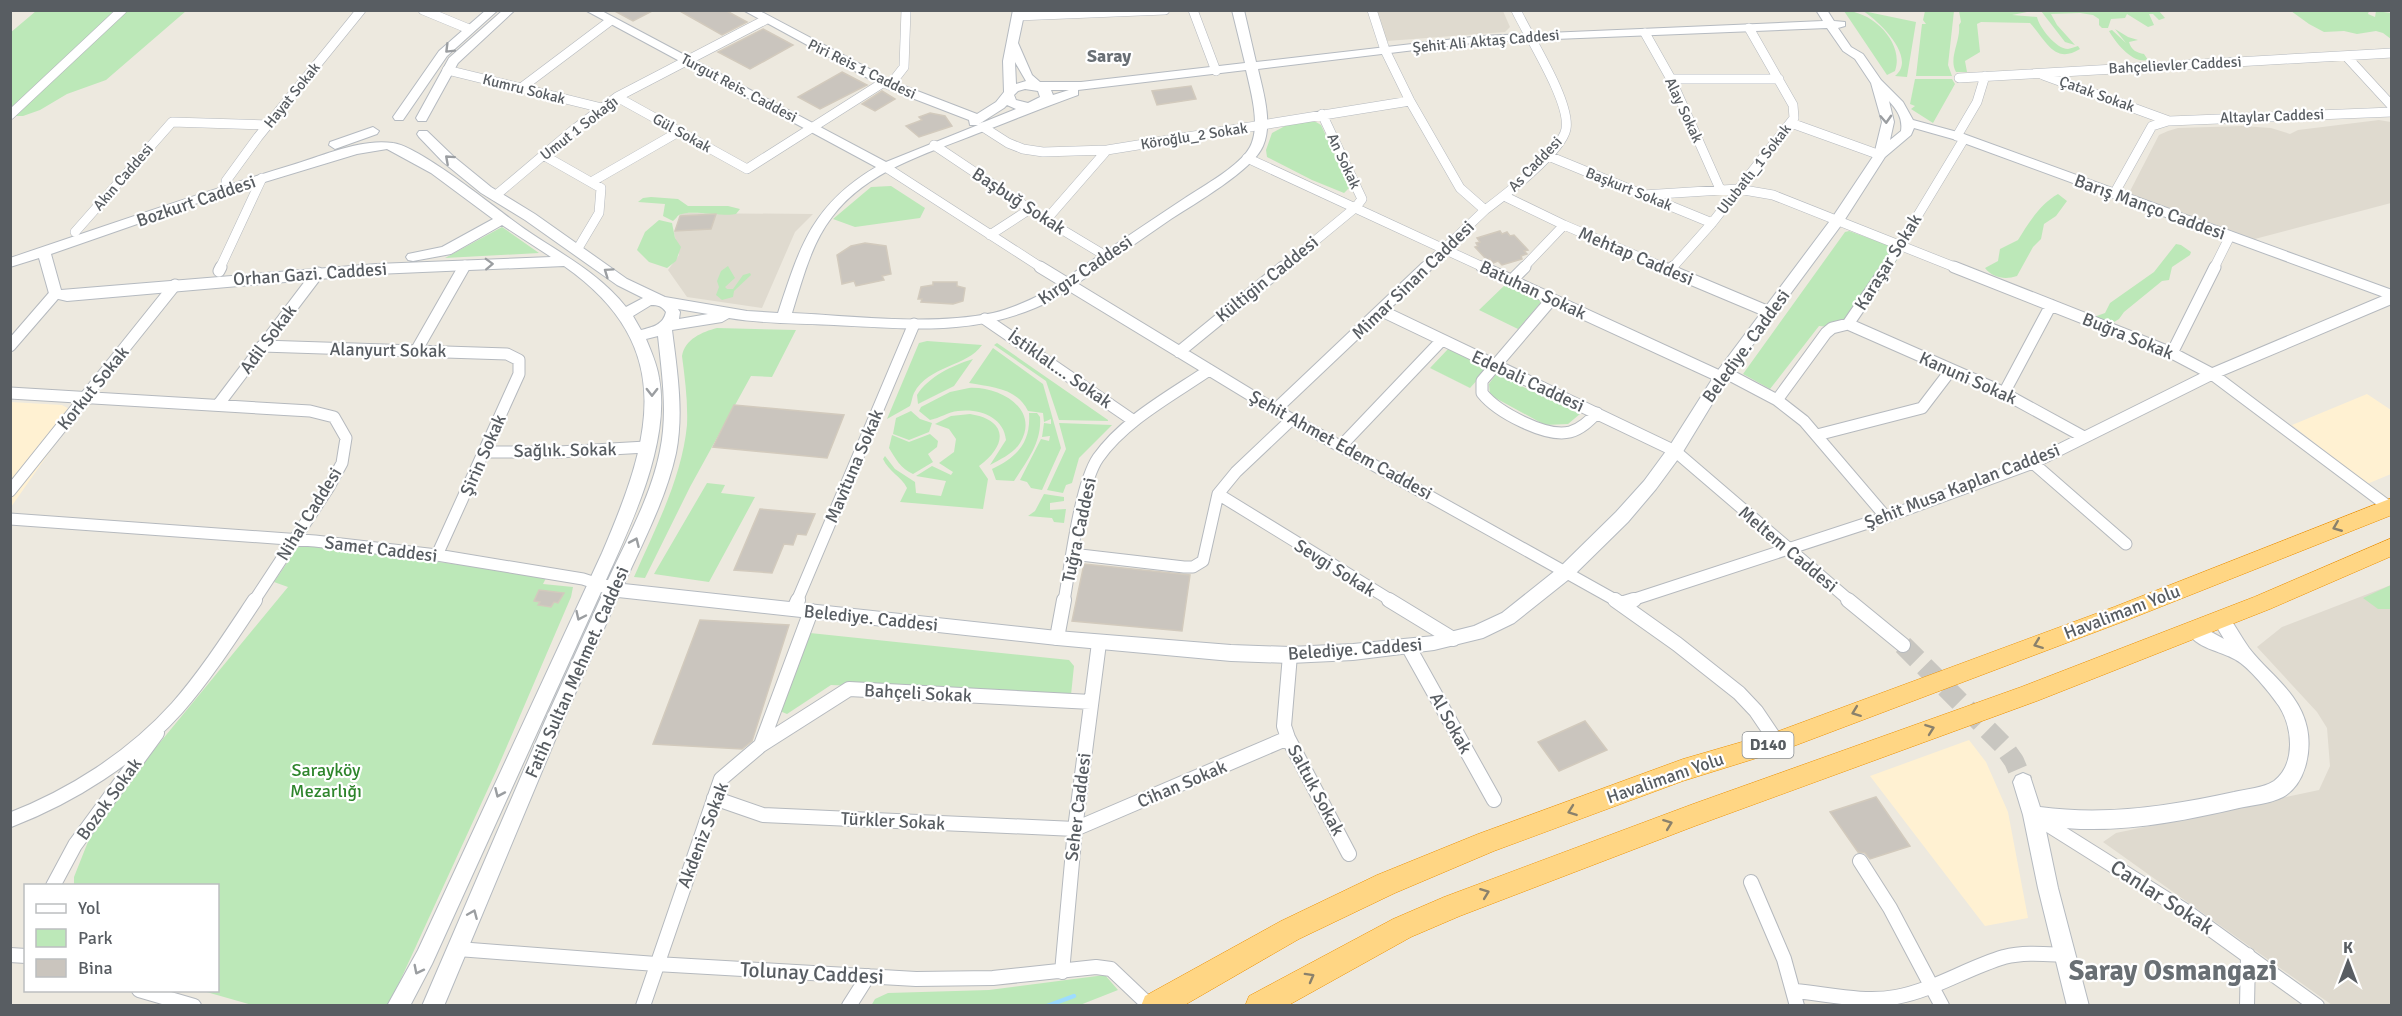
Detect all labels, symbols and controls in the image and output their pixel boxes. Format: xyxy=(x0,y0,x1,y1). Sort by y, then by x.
street label: Şehit Ali Aktaş Caddesi xyxy=(1412,26,1560,56)
street label: Piri Reis 1 Caddesi xyxy=(805,35,919,103)
one-way arrow xyxy=(445,42,455,53)
district label: Saray xyxy=(1087,45,1131,67)
street label: Turgut Reis. Caddesi xyxy=(678,50,800,126)
street label: Bahçelievler Caddesi xyxy=(2108,53,2242,77)
street label: Hayat Sokak xyxy=(260,58,324,131)
street label: Kumru Sokak xyxy=(481,70,568,108)
street label: Çatak Sokak xyxy=(2057,72,2138,116)
street label: Alay Sokak xyxy=(1661,74,1707,146)
street label: Umut 1 Sokağı xyxy=(537,92,621,164)
street label: Altaylar Caddesi xyxy=(2220,105,2324,127)
street label: Gül Sokak xyxy=(649,110,715,157)
one-way arrow xyxy=(1880,114,1893,123)
street label: Köroğlu_2 Sokak xyxy=(1139,119,1249,153)
street label: Ulubatlı_1 Sokak xyxy=(1713,120,1795,218)
street label: An Sokak xyxy=(1323,130,1365,192)
street label: As Caddesi xyxy=(1504,133,1566,195)
street label: Akın Caddesi xyxy=(89,140,157,214)
one-way arrow xyxy=(446,155,456,166)
street label: Başbuğ Sokak xyxy=(968,163,1070,239)
street label: Başkurt Sokak xyxy=(1583,163,1675,215)
street label: Barış Manço Caddesi xyxy=(2071,169,2229,245)
street label: Bozkurt Caddesi xyxy=(134,170,258,232)
street label: Karaşar Sokak xyxy=(1850,210,1926,314)
street label: Mimar Sinan Caddesi xyxy=(1347,216,1479,344)
street label: Mehtap Caddesi xyxy=(1575,222,1697,290)
street label: Kırgız Caddesi xyxy=(1034,230,1136,310)
street label: Kültigin Caddesi xyxy=(1211,231,1323,327)
street label: Batuhan Sokak xyxy=(1476,256,1590,324)
street label: Orhan Gazi. Caddesi xyxy=(232,258,388,290)
one-way arrow xyxy=(485,258,494,270)
one-way arrow xyxy=(603,268,614,279)
street label: Belediye. Caddesi xyxy=(1697,285,1795,407)
street label: Adil Sokak xyxy=(235,300,301,378)
street label: Buğra Sokak xyxy=(2079,308,2177,364)
street label: İstiklal.... Sokak xyxy=(1004,325,1116,413)
street label: Alanyurt Sokak xyxy=(329,338,447,362)
street label: Korkut Sokak xyxy=(52,342,134,434)
street label: Edebali Caddesi xyxy=(1468,345,1588,417)
street label: Kanuni Sokak xyxy=(1916,347,2020,409)
street label: Şehit Ahmet Edem Caddesi xyxy=(1246,385,1436,505)
one-way arrow xyxy=(646,388,658,397)
street label: Mavituna Sokak xyxy=(820,406,888,526)
street label: Şirin Sokak xyxy=(455,411,511,499)
street label: Sağlık. Sokak xyxy=(513,438,617,462)
street label: Şehit Musa Kaplan Caddesi xyxy=(1861,439,2063,533)
street label: Nihal Caddesi xyxy=(272,463,346,565)
street label: Tuğra Caddesi xyxy=(1057,475,1101,585)
street label: Meltem Caddesi xyxy=(1734,501,1842,597)
one-way arrow xyxy=(2332,520,2343,532)
street label: Samet Caddesi xyxy=(323,531,439,567)
street label: Sevgi Sokak xyxy=(1290,534,1380,602)
one-way arrow xyxy=(627,538,639,549)
street label: Fatih Sultan Mehmet. Caddesi xyxy=(520,563,634,781)
street label: Havalimanı Yolu xyxy=(2061,580,2183,644)
street label: Belediye. Caddesi xyxy=(803,600,939,636)
one-way arrow xyxy=(576,609,588,620)
street label: Belediye. Caddesi xyxy=(1287,633,1423,665)
one-way arrow xyxy=(2033,637,2044,649)
street label: Bahçeli Sokak xyxy=(864,679,972,707)
street label: Al Sokak xyxy=(1425,689,1477,757)
one-way arrow xyxy=(1851,705,1861,718)
one-way arrow xyxy=(1924,724,1935,736)
road number: D140 xyxy=(1742,732,1794,758)
street label: Saltuk Sokak xyxy=(1283,741,1349,839)
street label: Havalimanı Yolu xyxy=(1603,748,1727,808)
street label: Seher Caddesi xyxy=(1060,752,1096,862)
street label: Bozok Sokak xyxy=(72,753,146,845)
street label: Cihan Sokak xyxy=(1134,755,1230,813)
park label: Sarayköy Mezarlığı xyxy=(290,759,362,802)
street label: Akdeniz Sokak xyxy=(673,779,733,891)
one-way arrow xyxy=(495,787,507,798)
one-way arrow xyxy=(1568,804,1579,816)
street label: Türkler Sokak xyxy=(840,807,946,835)
one-way arrow xyxy=(1662,819,1673,832)
street label: Canlar Sokak xyxy=(2105,854,2219,940)
legend xyxy=(24,884,219,992)
one-way arrow xyxy=(1479,888,1490,900)
text: Yol xyxy=(78,897,101,919)
one-way arrow xyxy=(466,909,478,920)
text: Park xyxy=(78,927,113,949)
north arrow xyxy=(2318,932,2378,992)
text: K xyxy=(2343,938,2353,958)
district label: Saray Osmangazi xyxy=(2069,954,2277,988)
street label: Tolunay Caddesi xyxy=(739,956,885,990)
text: Bina xyxy=(78,957,113,979)
one-way arrow xyxy=(414,964,425,975)
one-way arrow xyxy=(1303,973,1314,984)

